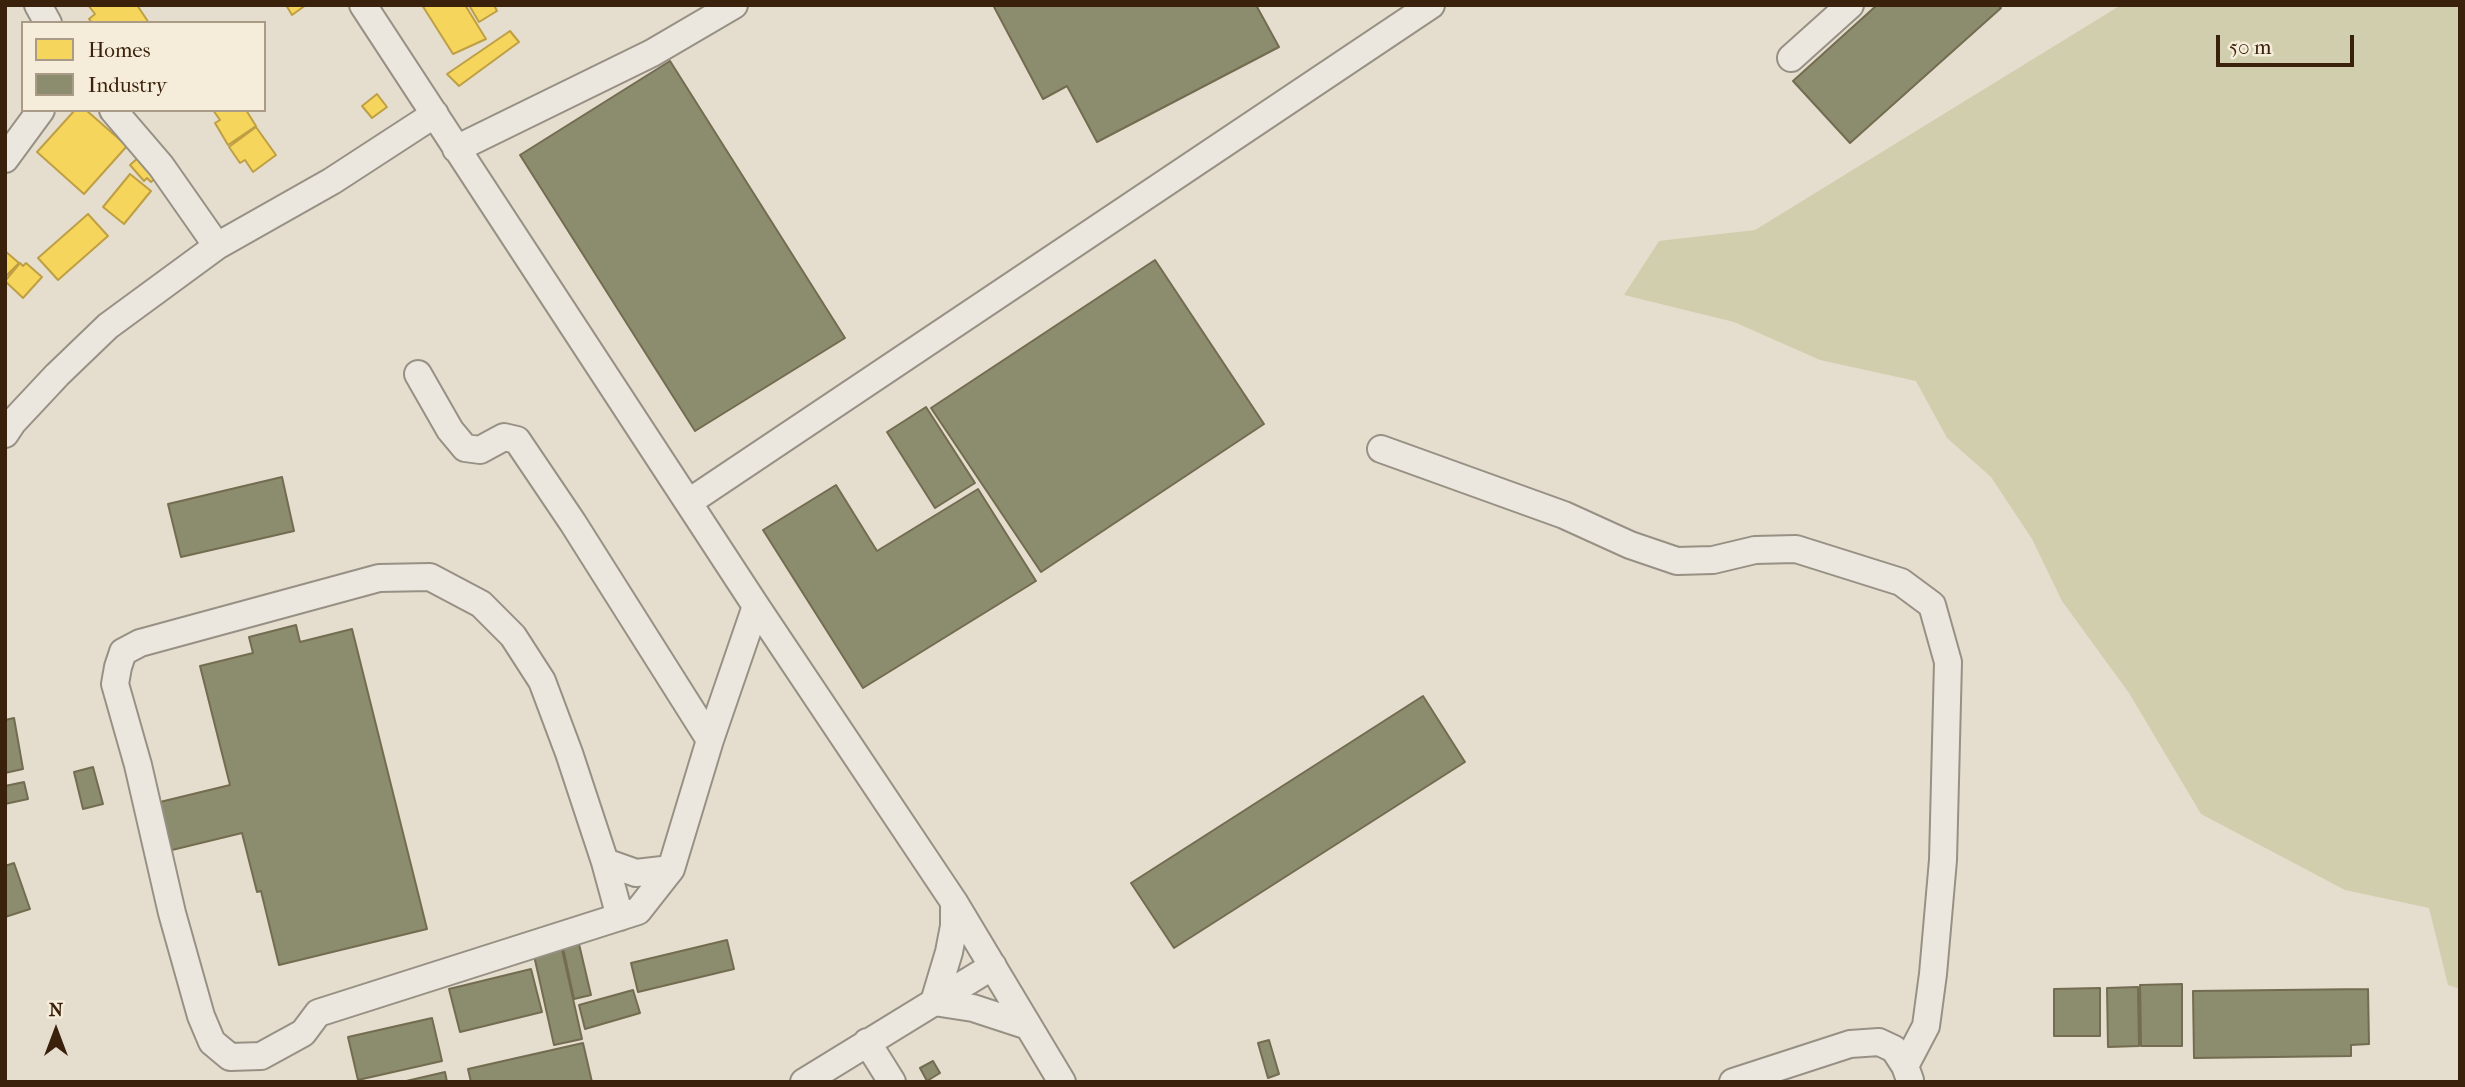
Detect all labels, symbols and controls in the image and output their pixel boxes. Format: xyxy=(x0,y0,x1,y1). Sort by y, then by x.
legend xyxy=(21,21,266,112)
scale bar xyxy=(2220,21,2358,65)
text: 50 m xyxy=(2229,35,2272,59)
text: Homes xyxy=(88,38,150,62)
text: Industry xyxy=(88,73,167,97)
north arrow xyxy=(21,996,91,1066)
text: N xyxy=(49,999,63,1021)

